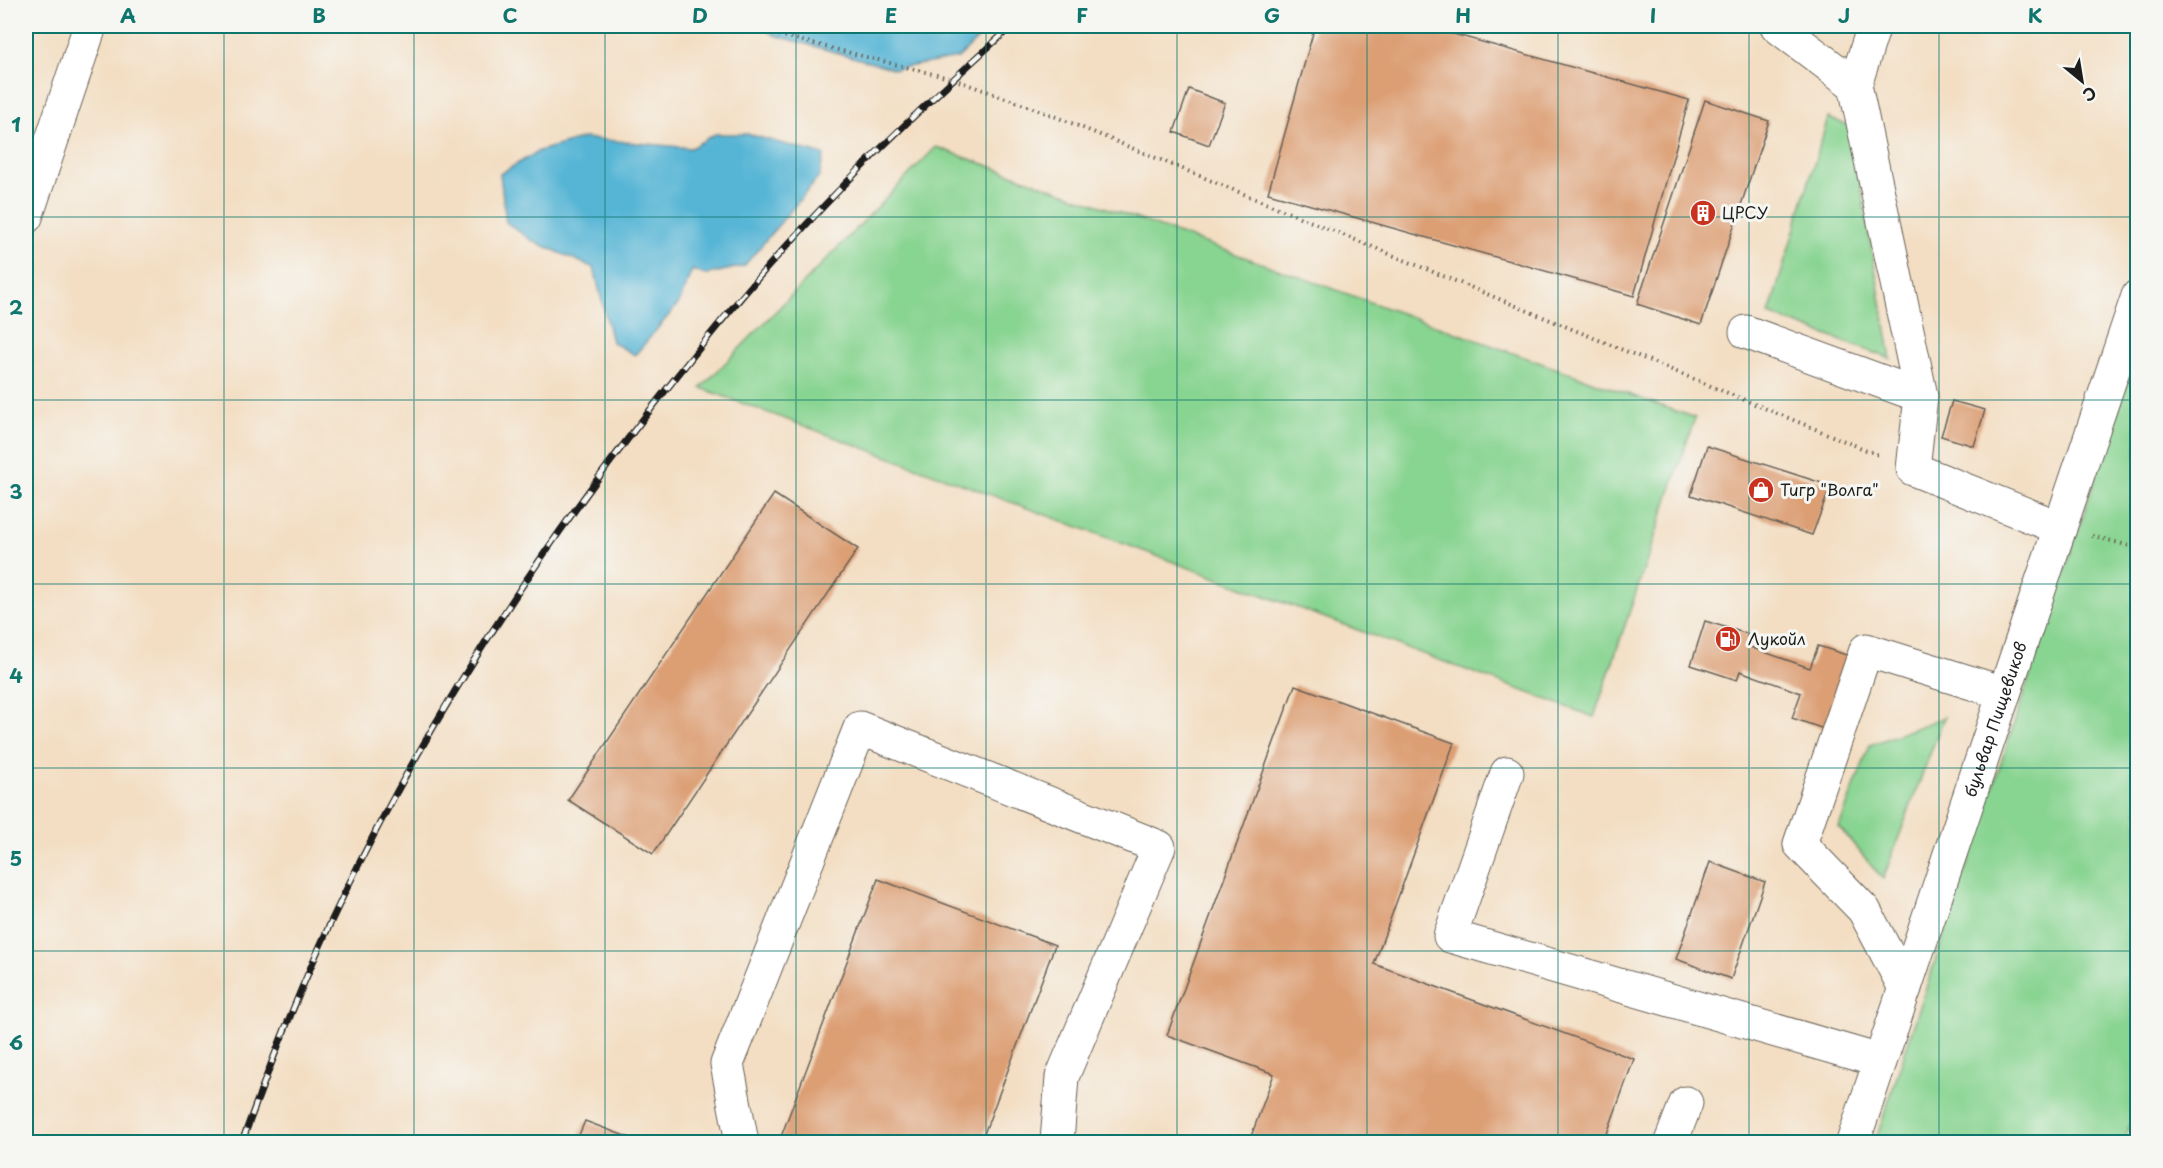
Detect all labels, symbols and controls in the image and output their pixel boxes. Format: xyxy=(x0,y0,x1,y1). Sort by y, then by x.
text: A xyxy=(120,0,136,30)
text: B xyxy=(312,0,326,30)
text: C xyxy=(502,0,518,30)
text: D xyxy=(692,0,708,30)
text: E xyxy=(885,0,897,30)
text: F xyxy=(1076,0,1088,30)
text: G xyxy=(1264,0,1280,30)
text: H xyxy=(1455,0,1471,30)
text: I xyxy=(1650,0,1656,30)
text: J xyxy=(1838,0,1850,30)
text: K xyxy=(2028,0,2043,30)
north arrow xyxy=(2052,51,2112,111)
text: С xyxy=(2079,81,2101,108)
text: 1 xyxy=(11,109,21,139)
building icon: ЦРСУ xyxy=(1688,198,1718,228)
place label: ЦРСУ xyxy=(1722,200,1769,224)
text: 2 xyxy=(9,292,23,322)
shop icon: Тигр "Волга" xyxy=(1746,475,1776,505)
text: 3 xyxy=(9,476,23,506)
place label: Тигр "Волга" xyxy=(1780,477,1879,501)
fuel station icon: Лукойл xyxy=(1713,624,1743,654)
place label: Лукойл xyxy=(1748,626,1806,650)
street label: бульвар Пищевиков xyxy=(1957,638,2032,800)
text: 4 xyxy=(9,660,23,690)
text: 5 xyxy=(10,843,22,873)
text: 6 xyxy=(9,1027,23,1057)

